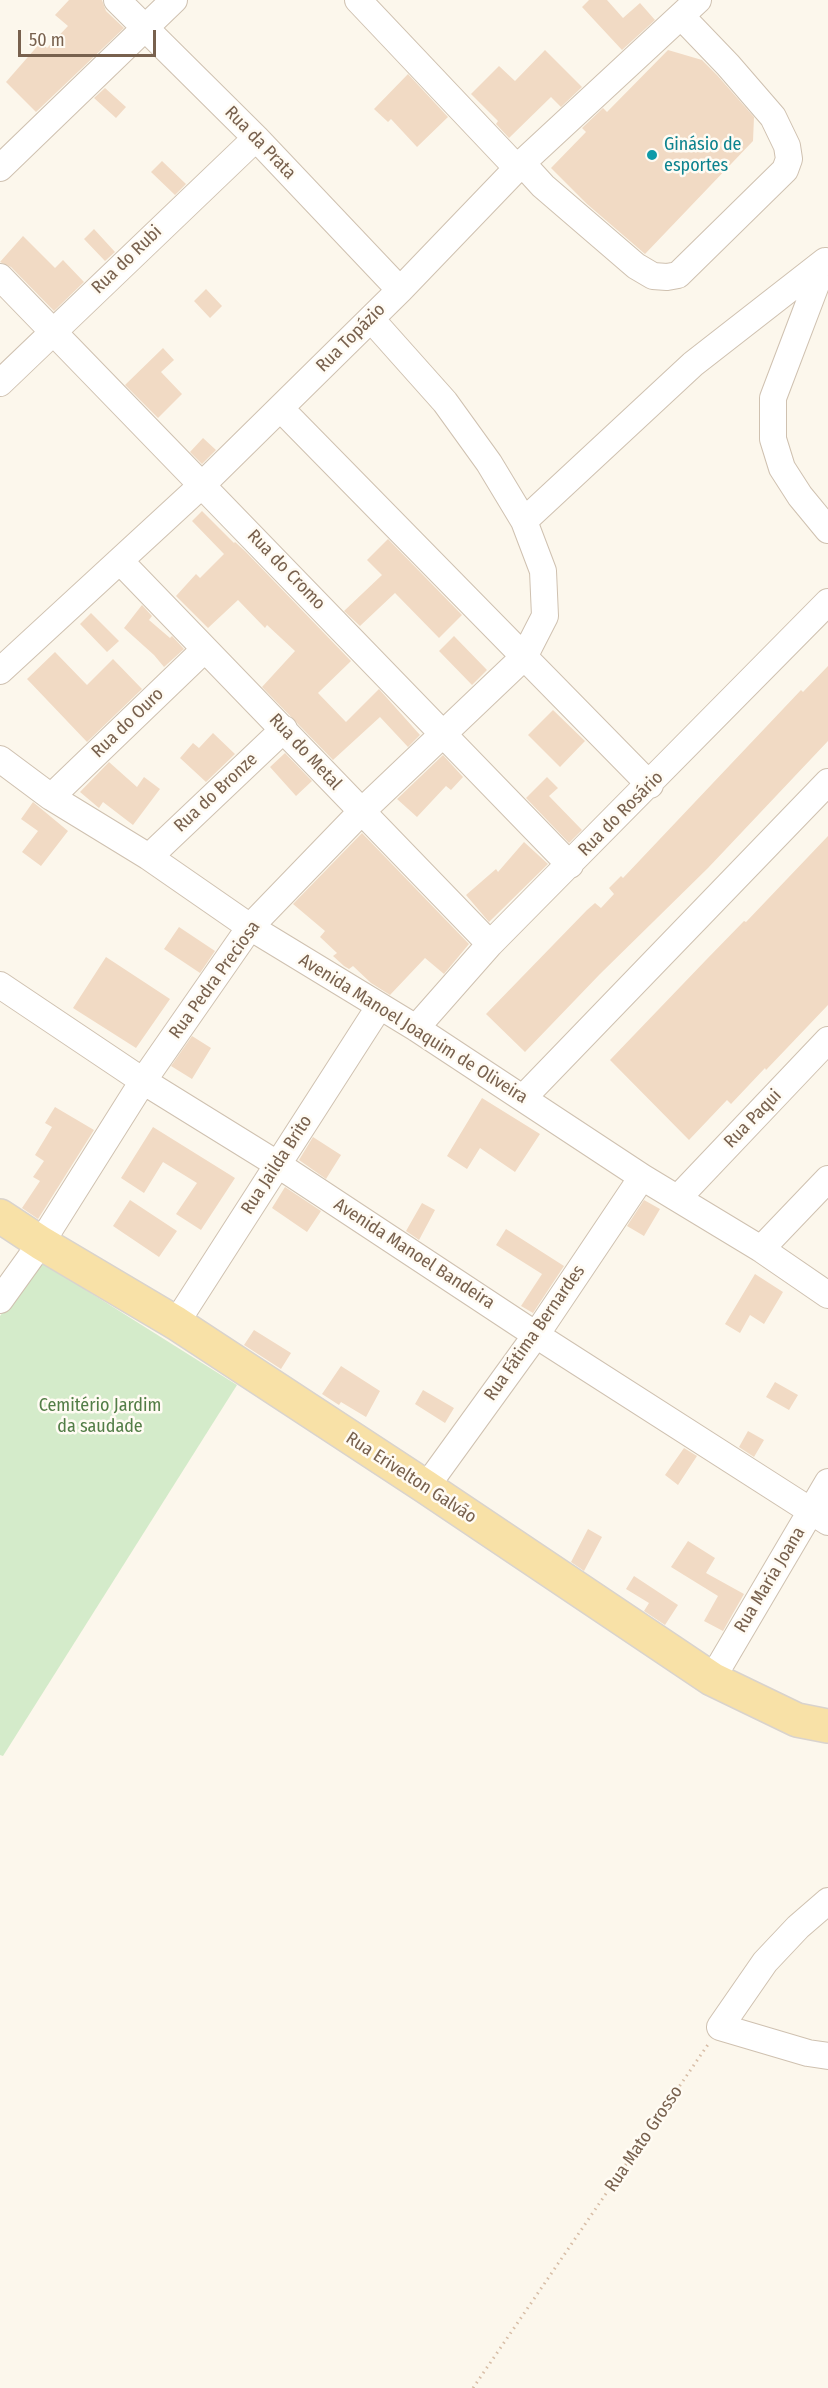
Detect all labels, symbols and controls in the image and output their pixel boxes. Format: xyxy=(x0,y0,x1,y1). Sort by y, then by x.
scale bar xyxy=(21,18,159,56)
text: 50 m xyxy=(29,29,65,51)
street label: Rua da Prata xyxy=(220,102,300,184)
place label: Ginásio de esportes xyxy=(664,134,741,176)
marker: Ginásio de esportes xyxy=(645,148,659,162)
street label: Rua do Rubi xyxy=(88,221,166,299)
street label: Rua Topázio xyxy=(312,299,390,377)
street label: Rua do Cromo xyxy=(242,525,330,615)
street label: Rua do Ouro xyxy=(88,683,168,763)
street label: Rua do Metal xyxy=(264,709,346,795)
street label: Rua do Bronze xyxy=(170,749,262,837)
street label: Rua do Rosário xyxy=(574,767,668,861)
street label: Rua Pedra Preciosa xyxy=(165,917,265,1043)
street label: Avenida Manoel Joaquim de Oliveira xyxy=(295,950,531,1108)
street label: Rua Paqui xyxy=(720,1085,786,1153)
street label: Rua Jailda Brito xyxy=(237,1111,317,1219)
street label: Avenida Manoel Bandeira xyxy=(330,1194,498,1314)
street label: Rua Fátima Bernardes xyxy=(480,1261,590,1405)
park label: Cemitério Jardim da saudade xyxy=(39,1395,161,1438)
street label: Rua Erivelton Galvão xyxy=(342,1428,480,1528)
street label: Rua Maria Joana xyxy=(730,1523,810,1637)
street label: Rua Mato Grosso xyxy=(601,2082,687,2196)

